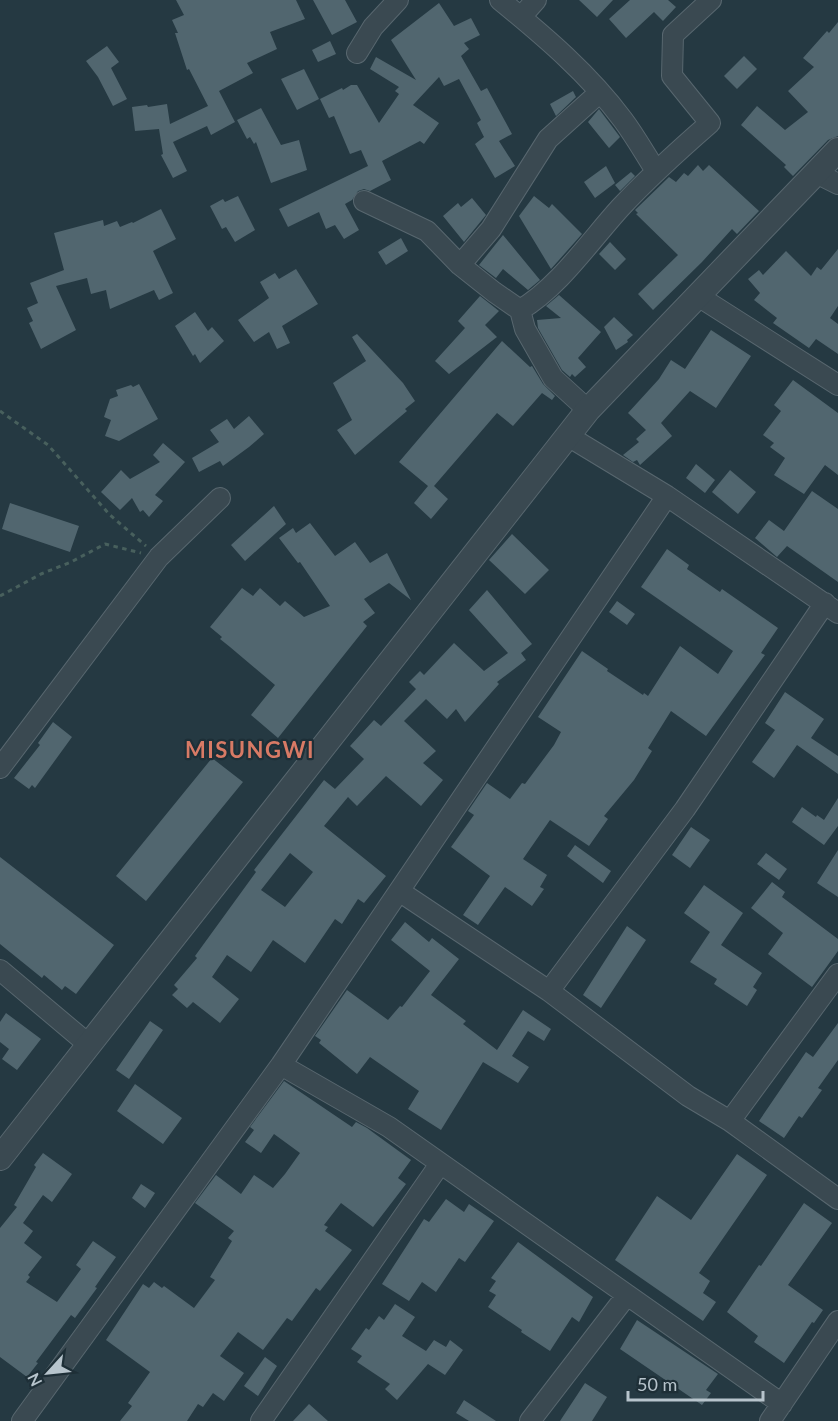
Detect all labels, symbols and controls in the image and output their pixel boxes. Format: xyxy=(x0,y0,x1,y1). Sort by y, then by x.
district label: MISUNGWI xyxy=(185,736,315,763)
north arrow xyxy=(18,1343,78,1403)
scale bar xyxy=(628,1364,763,1402)
text: N xyxy=(23,1370,45,1390)
text: 50 m xyxy=(637,1373,677,1395)

